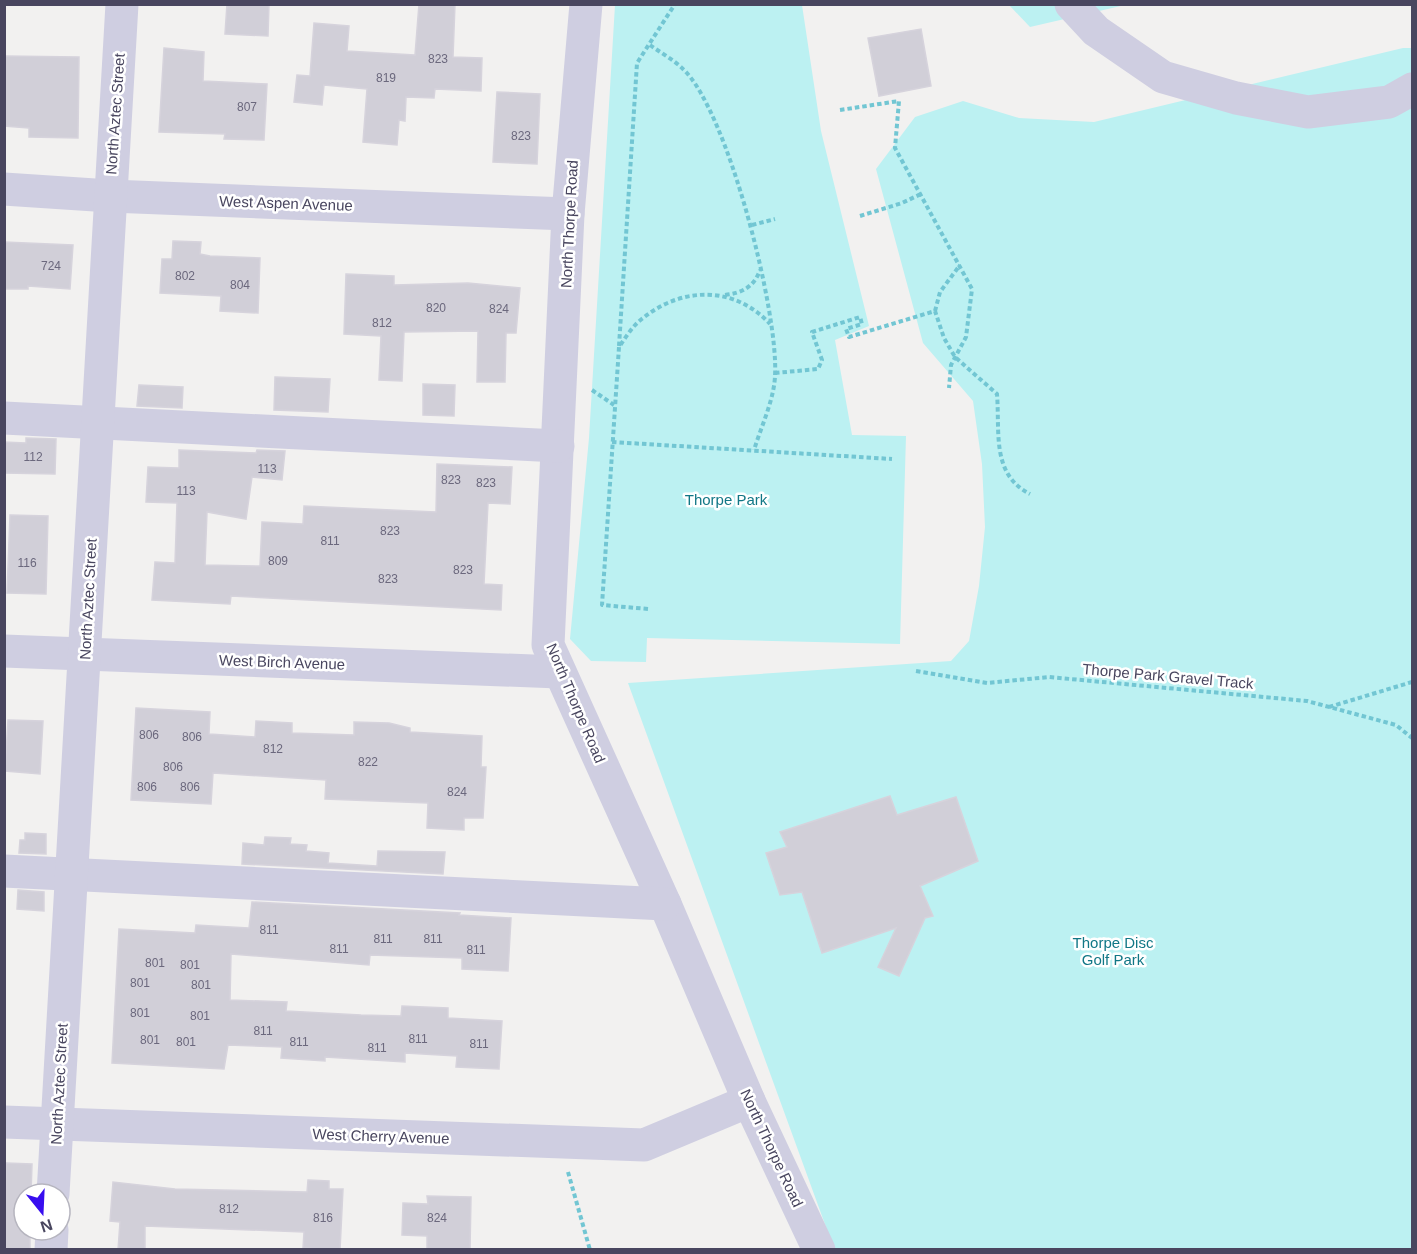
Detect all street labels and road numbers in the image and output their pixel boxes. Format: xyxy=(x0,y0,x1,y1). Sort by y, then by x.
street label: North Aztec Street xyxy=(102,52,128,175)
street label: North Thorpe Road xyxy=(557,160,581,288)
street label: West Aspen Avenue xyxy=(219,192,353,214)
street label: North Aztec Street xyxy=(76,537,100,660)
street label: North Thorpe Road xyxy=(543,641,609,765)
street label: West Birch Avenue xyxy=(219,651,345,673)
street label: Thorpe Park Gravel Track xyxy=(1082,660,1255,692)
street label: North Aztec Street xyxy=(47,1022,71,1145)
street label: North Thorpe Road xyxy=(737,1086,807,1210)
street label: West Cherry Avenue xyxy=(312,1125,450,1147)

